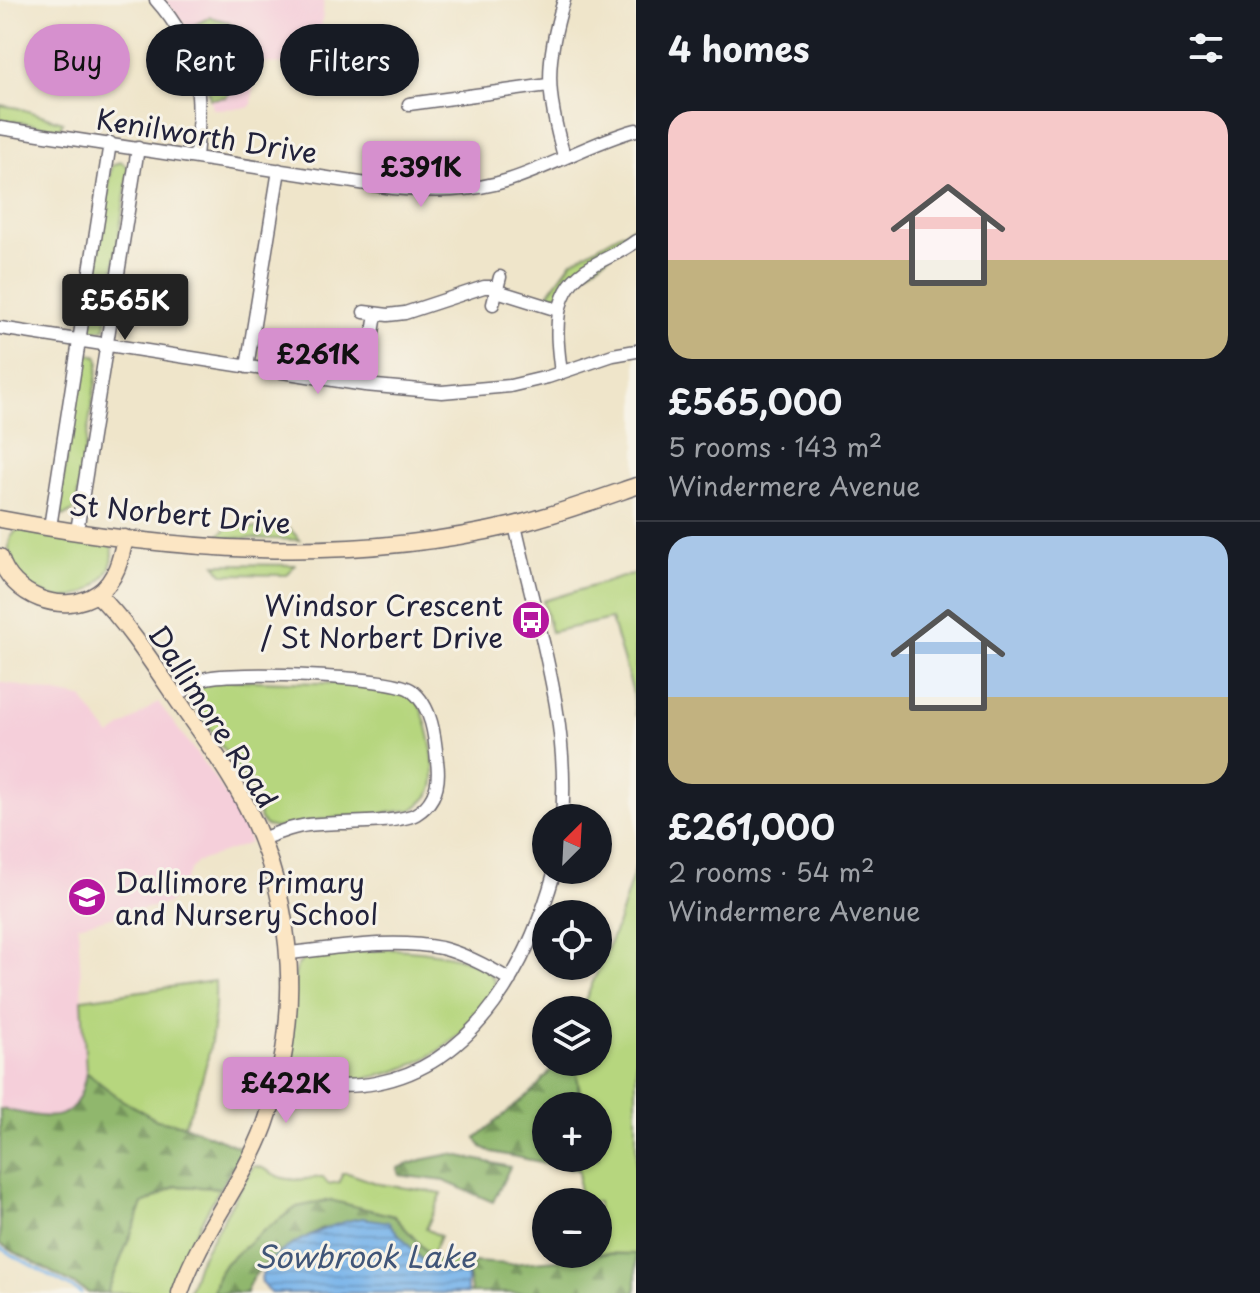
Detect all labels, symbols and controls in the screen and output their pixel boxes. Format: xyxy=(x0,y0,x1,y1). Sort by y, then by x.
text: 4 homes xyxy=(668,22,810,74)
chip: Buy xyxy=(24,24,130,96)
chip: Rent xyxy=(146,24,264,96)
chip: Filters xyxy=(280,24,419,96)
icon: filters xyxy=(1184,26,1228,70)
street label: Kenilworth Drive xyxy=(93,96,321,174)
pin: £391K xyxy=(365,141,477,209)
text: £391K xyxy=(380,147,462,186)
icon: home xyxy=(876,163,1020,307)
pin: £565K xyxy=(69,274,181,342)
text: £565K xyxy=(80,280,170,319)
pin: £261K xyxy=(262,328,374,396)
text: £261K xyxy=(276,334,360,373)
text: £565,000 xyxy=(668,375,842,427)
text: 5 rooms · 143 m² xyxy=(668,427,883,466)
text: Windermere Avenue xyxy=(668,466,920,505)
street label: St Norbert Drive xyxy=(67,482,293,544)
place label: Windsor Crescent / St Norbert Drive xyxy=(260,583,503,658)
icon: home xyxy=(876,588,1020,732)
bus stop icon: Windsor Crescent / St Norbert Drive xyxy=(510,599,552,641)
street label: Dallimore Road xyxy=(138,616,290,816)
text: £261,000 xyxy=(668,800,835,852)
north arrow xyxy=(532,804,612,884)
map controls xyxy=(532,804,612,1268)
text: 2 rooms · 54 m² xyxy=(668,852,875,891)
place label: Dallimore Primary and Nursery School xyxy=(115,860,378,935)
school or university icon: Dallimore Primary and Nursery School xyxy=(66,876,108,918)
text: Windermere Avenue xyxy=(668,891,920,930)
button: locate xyxy=(532,900,612,980)
button: layers xyxy=(532,996,612,1076)
pin: £422K xyxy=(230,1057,342,1125)
text: £422K xyxy=(241,1063,331,1102)
button: + xyxy=(532,1092,612,1172)
button: − xyxy=(532,1188,612,1268)
water label: Sowbrook Lake xyxy=(255,1233,477,1278)

